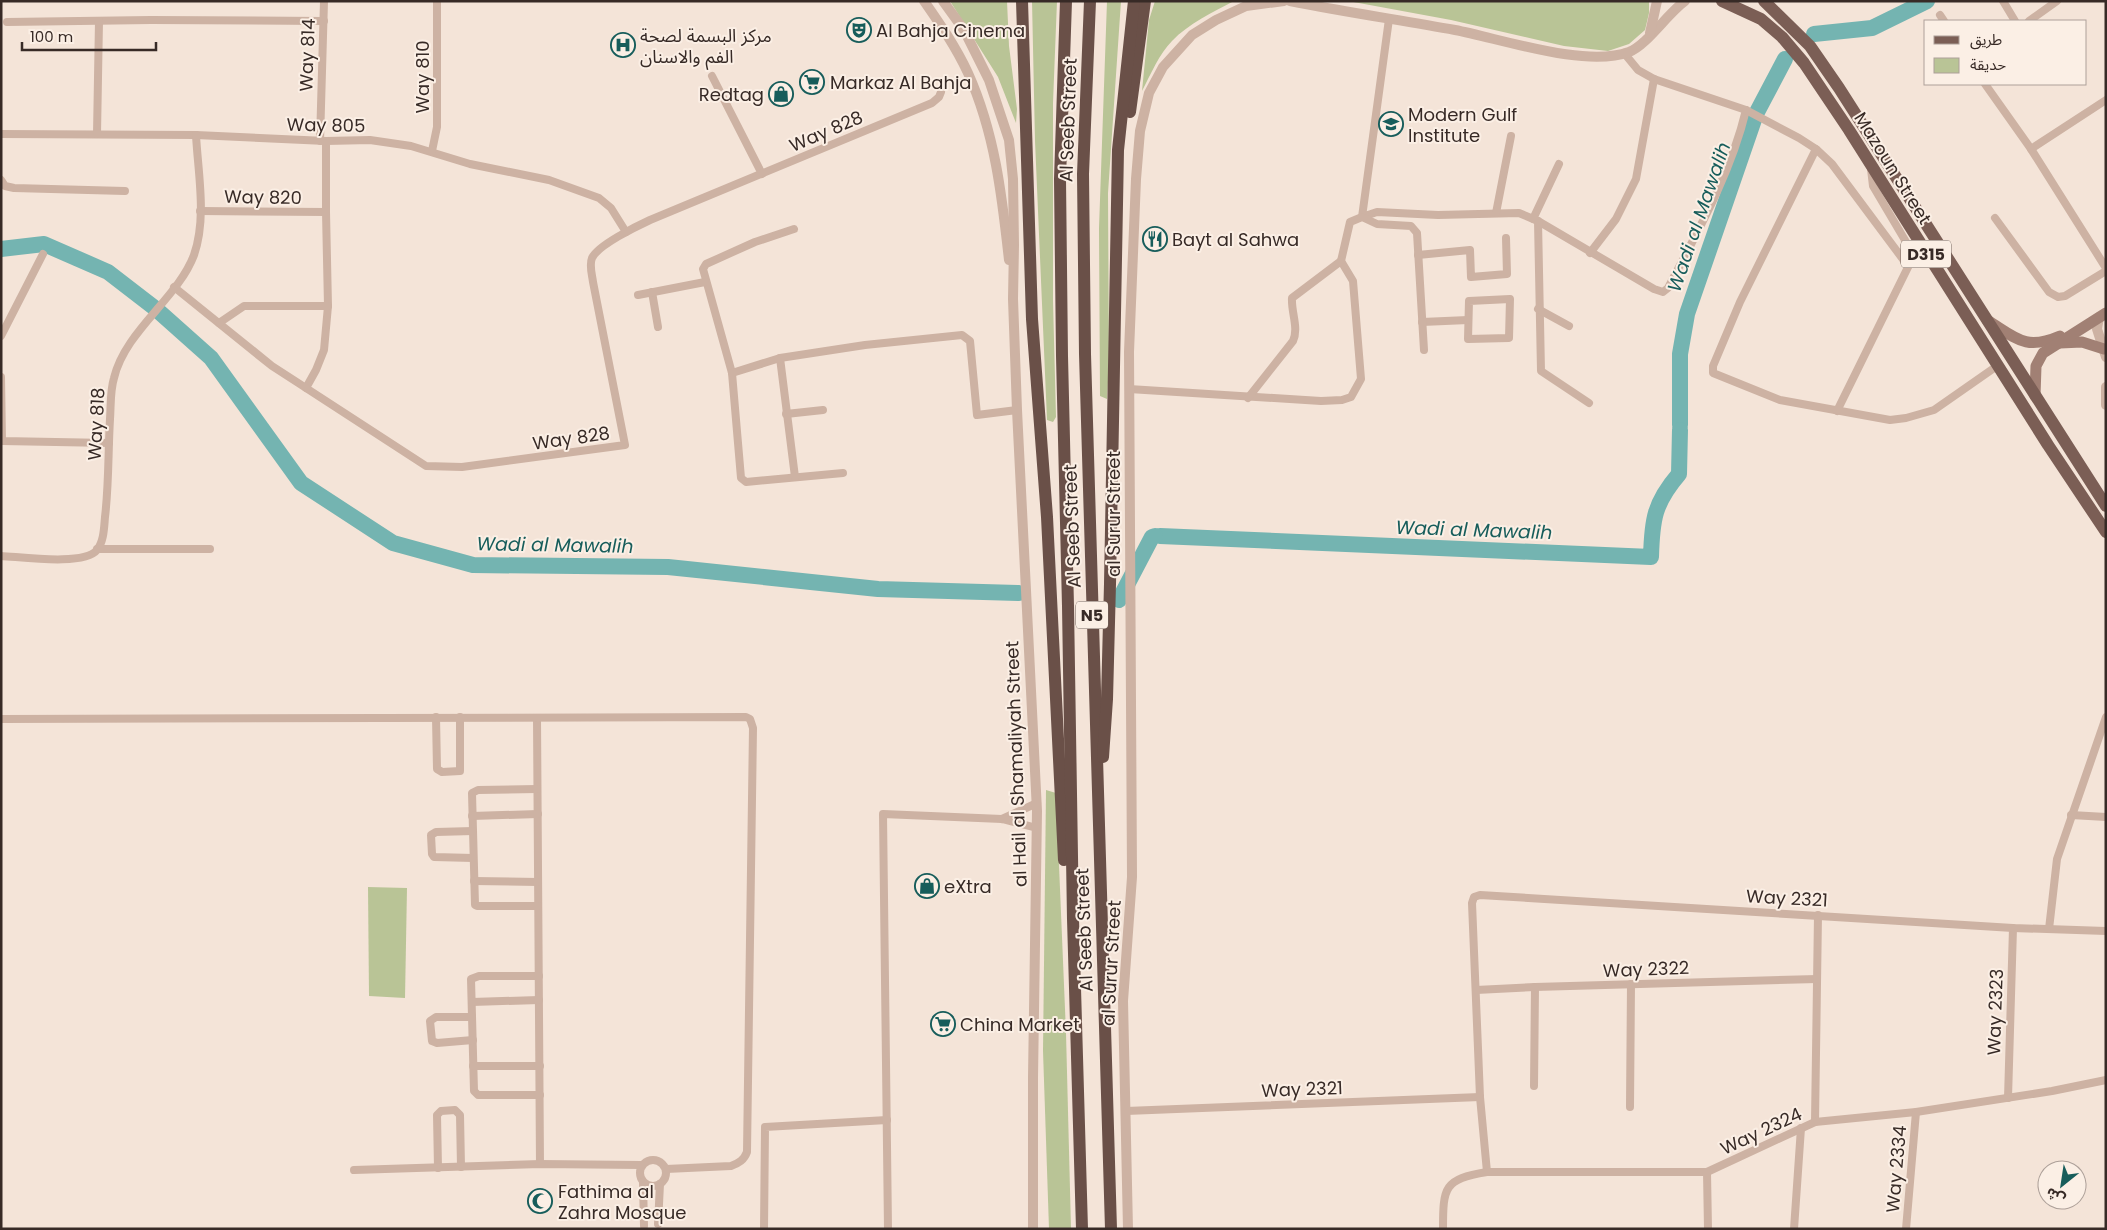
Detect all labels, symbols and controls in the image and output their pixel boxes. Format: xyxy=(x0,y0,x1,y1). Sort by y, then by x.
theatre icon: Al Bahja Cinema xyxy=(846,17,872,43)
street label: Way 814 xyxy=(293,18,321,92)
place label: Al Bahja Cinema xyxy=(876,18,1025,43)
scale bar xyxy=(22,20,156,52)
legend xyxy=(1924,20,2087,85)
place label: مركز البسمة لصحة الفم والاسنان xyxy=(640,23,772,70)
text: 100 m xyxy=(30,26,73,47)
text: طريق xyxy=(1970,29,2002,50)
hospital icon: مركز البسمة لصحة الفم والاسنان xyxy=(610,32,636,58)
street label: Way 810 xyxy=(410,40,435,114)
text: حديقة xyxy=(1970,54,2006,75)
street label: Al Seeb Street xyxy=(1053,58,1083,182)
supermarket icon: Markaz Al Bahja xyxy=(799,69,825,95)
place label: Markaz Al Bahja xyxy=(830,70,972,95)
shop icon: Redtag xyxy=(768,81,794,107)
place label: Redtag xyxy=(699,82,764,107)
place label: Modern Gulf Institute xyxy=(1408,102,1517,148)
street label: Way 828 xyxy=(785,104,867,158)
street label: Mazoun Street xyxy=(1849,107,1937,229)
school or university icon: Modern Gulf Institute xyxy=(1378,111,1404,137)
street label: Way 805 xyxy=(286,112,366,138)
water label: Wadi al Mawalih xyxy=(1661,138,1737,296)
street label: Way 820 xyxy=(224,184,302,210)
restaurant icon: Bayt al Sahwa xyxy=(1142,226,1168,252)
place label: Bayt al Sahwa xyxy=(1172,227,1299,252)
road number: D315 xyxy=(1901,240,1951,268)
street label: Way 818 xyxy=(82,387,110,461)
street label: Way 828 xyxy=(531,420,611,456)
street label: al Surur Street xyxy=(1101,451,1126,577)
street label: Al Seeb Street xyxy=(1057,464,1087,588)
water label: Wadi al Mawalih xyxy=(1395,514,1553,546)
water label: Wadi al Mawalih xyxy=(476,530,634,560)
road number: N5 xyxy=(1076,602,1108,628)
street label: al Hail al Shamaliyah Street xyxy=(999,641,1033,887)
street label: Al Seeb Street xyxy=(1069,868,1099,992)
shop icon: eXtra xyxy=(914,873,940,899)
place label: eXtra xyxy=(944,874,992,899)
street label: Way 2321 xyxy=(1746,883,1828,913)
street label: al Surur Street xyxy=(1095,899,1127,1027)
street label: Way 2322 xyxy=(1602,955,1690,983)
street label: Way 2323 xyxy=(1981,968,2009,1056)
supermarket icon: China Market xyxy=(930,1011,956,1037)
place label: China Market xyxy=(960,1012,1080,1037)
street label: Way 2321 xyxy=(1261,1075,1343,1103)
street label: Way 2324 xyxy=(1716,1101,1806,1161)
street label: Way 2334 xyxy=(1880,1124,1912,1214)
north arrow xyxy=(2037,1160,2087,1210)
place label: Fathima al Zahra Mosque xyxy=(558,1179,686,1225)
text: ش xyxy=(2042,1183,2069,1210)
mosque icon: Fathima al Zahra Mosque xyxy=(527,1188,553,1214)

